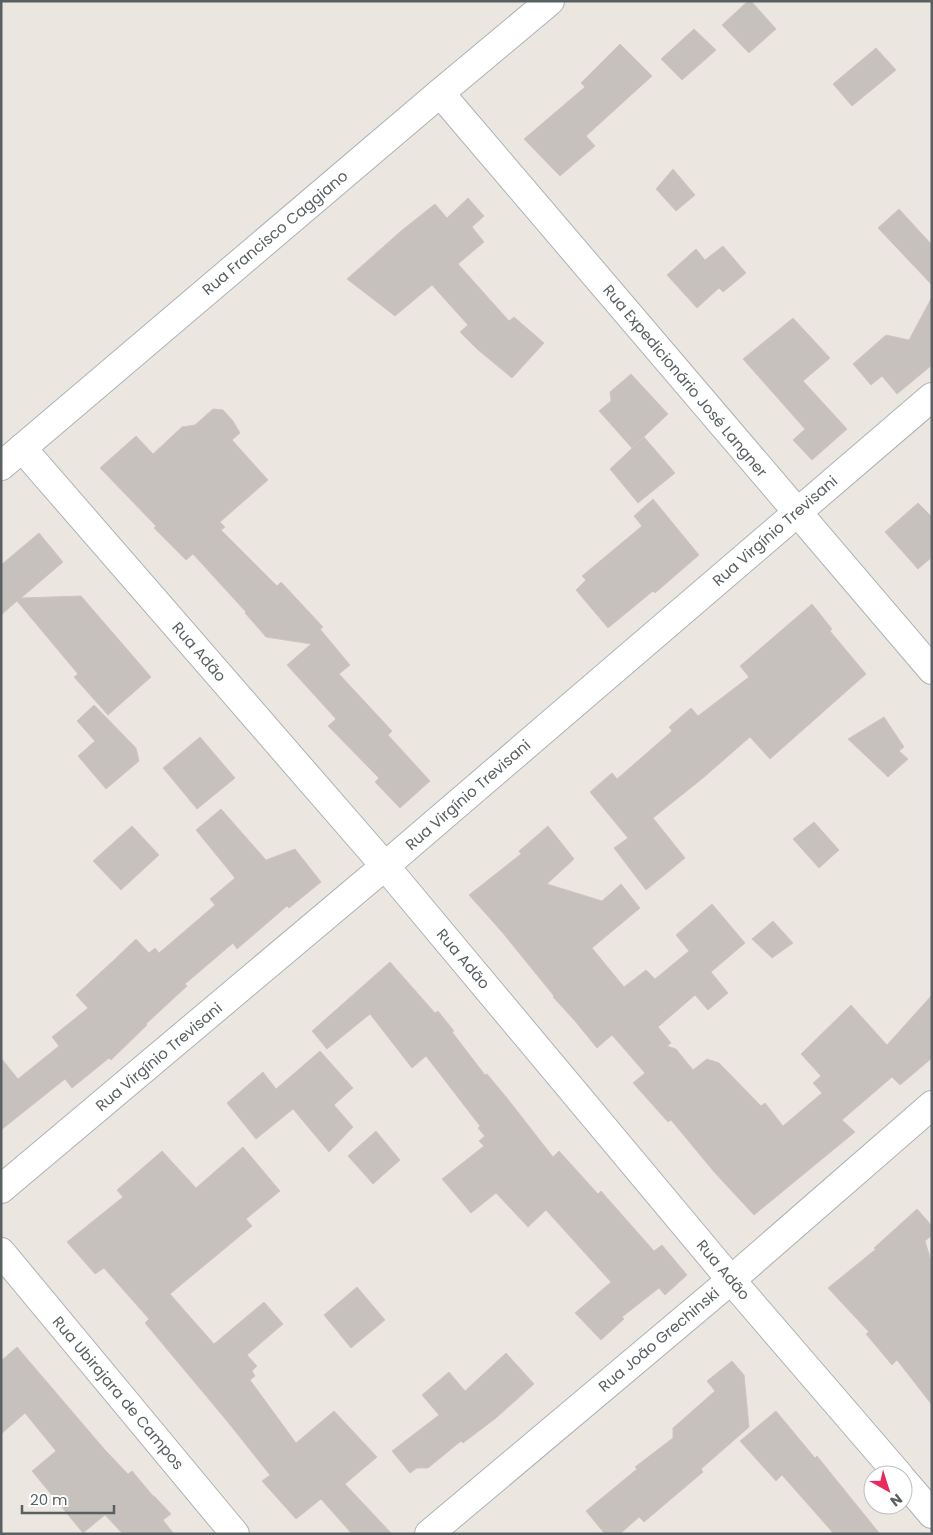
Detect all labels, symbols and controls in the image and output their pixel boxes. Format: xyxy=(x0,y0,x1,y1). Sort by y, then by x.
street label: Rua Francisco Caggiano xyxy=(197,165,352,300)
street label: Rua Expedicionário José Langner xyxy=(598,280,773,482)
street label: Rua Virgínio Trevisani xyxy=(708,470,842,591)
street label: Rua Adão xyxy=(168,617,231,686)
street label: Rua Virgínio Trevisani xyxy=(401,734,535,855)
street label: Rua Adão xyxy=(432,924,495,993)
street label: Rua Virgínio Trevisani xyxy=(91,997,226,1116)
street label: Rua Adão xyxy=(692,1235,755,1304)
street label: Rua João Grechinski xyxy=(594,1283,724,1397)
street label: Rua Ubirajara de Campos xyxy=(48,1311,189,1474)
north arrow xyxy=(863,1465,913,1515)
scale bar xyxy=(22,1482,115,1514)
text: 20 m xyxy=(30,1489,68,1510)
text: N xyxy=(886,1489,907,1511)

